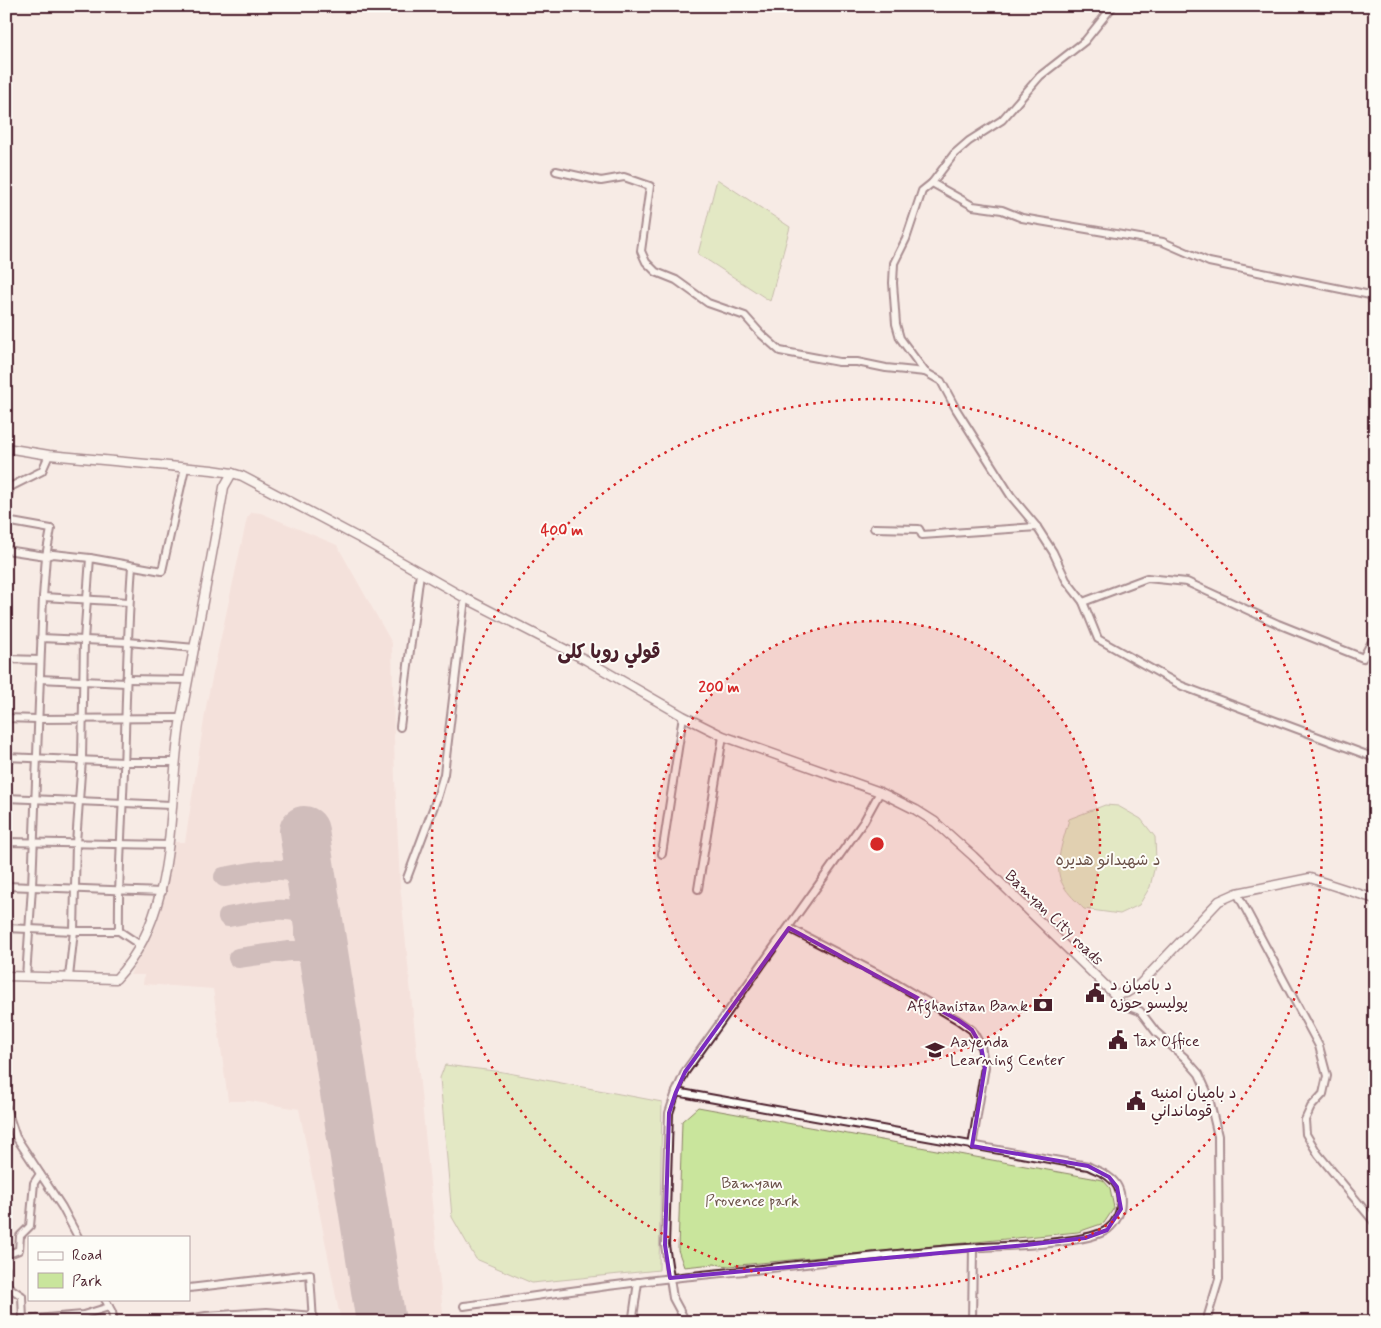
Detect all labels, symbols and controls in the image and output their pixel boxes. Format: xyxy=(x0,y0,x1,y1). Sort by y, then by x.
text: 400 m xyxy=(541,521,583,541)
district label: قولي روبا کلی xyxy=(558,640,661,668)
text: 200 m xyxy=(699,678,740,698)
centre of rings xyxy=(868,835,886,853)
park label: د شهیدانو هدیره xyxy=(1055,850,1161,871)
street label: Bamyan City roads xyxy=(1000,866,1108,971)
place label: د بامیان د پولیسو حوزه xyxy=(1110,975,1188,1014)
public building icon: د بامیان د پولیسو حوزه xyxy=(1084,982,1106,1004)
bank icon: Afghanistan Bank xyxy=(1032,994,1054,1016)
place label: Afghanistan Bank xyxy=(907,996,1028,1018)
public building icon: Tax Office xyxy=(1107,1029,1129,1051)
place label: Tax Office xyxy=(1133,1031,1200,1052)
place label: Aayenda Learning Center xyxy=(950,1032,1065,1072)
school or university icon: Aayenda Learning Center xyxy=(924,1039,946,1061)
place label: د بامیان امنیه قومانداني xyxy=(1151,1083,1237,1125)
public building icon: د بامیان امنیه قومانداني xyxy=(1125,1090,1147,1112)
park label: Bamyam Provence park xyxy=(705,1173,799,1212)
legend xyxy=(28,1236,190,1300)
text: Road xyxy=(72,1246,102,1266)
text: Park xyxy=(72,1272,102,1292)

